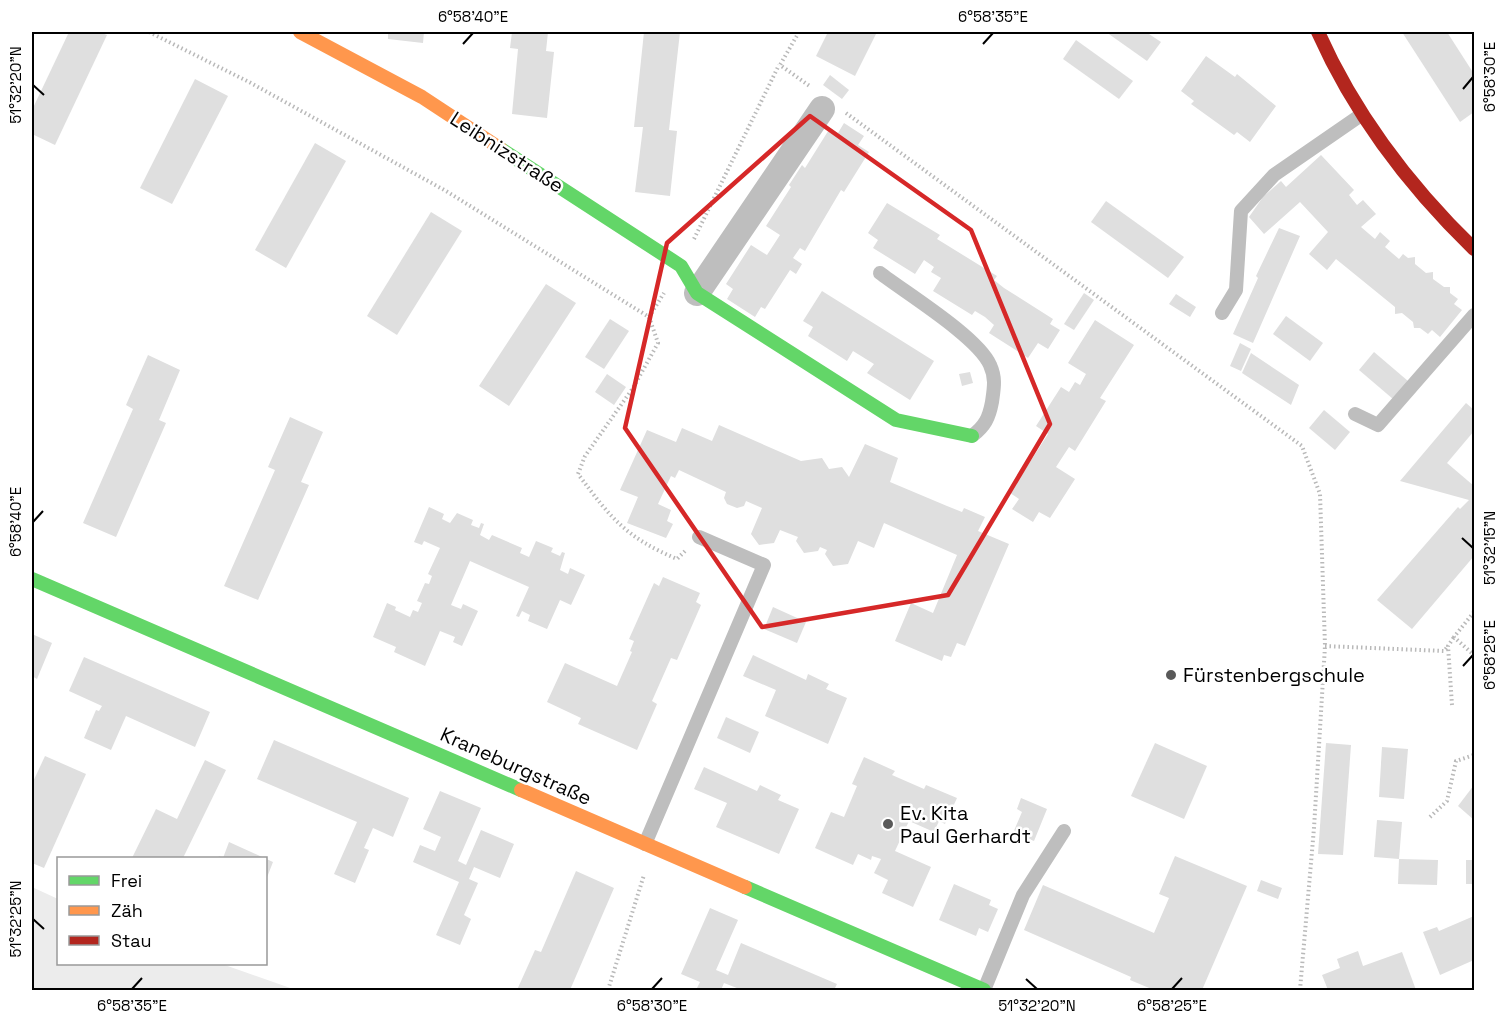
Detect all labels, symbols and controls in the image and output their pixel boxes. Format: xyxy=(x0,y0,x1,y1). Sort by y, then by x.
text: 6°58'40"E xyxy=(438,7,508,26)
text: 6°58'35"E xyxy=(958,7,1028,26)
text: 6°58'30"E xyxy=(1480,42,1499,112)
text: 51°32'20"N xyxy=(6,46,25,124)
street label: Leibnizstraße xyxy=(445,106,569,198)
text: 6°58'40"E xyxy=(6,487,25,557)
text: 51°32'15"N xyxy=(1480,511,1499,585)
text: 6°58'25"E xyxy=(1480,620,1499,690)
place label: Fürstenbergschule xyxy=(1183,662,1365,688)
marker: Fürstenbergschule xyxy=(1164,668,1178,682)
street label: Kraneburgstraße xyxy=(436,721,596,811)
place label: Ev. Kita Paul Gerhardt xyxy=(900,800,1031,849)
marker: Ev. Kita Paul Gerhardt xyxy=(881,817,895,831)
legend xyxy=(57,857,267,965)
text: Frei xyxy=(111,869,142,892)
text: 51°32'25"N xyxy=(6,881,25,958)
text: Zäh xyxy=(111,899,143,922)
text: Stau xyxy=(111,929,151,952)
text: 6°58'35"E xyxy=(97,996,167,1015)
text: 6°58'30"E xyxy=(617,996,687,1015)
text: 51°32'20"N xyxy=(998,996,1076,1015)
text: 6°58'25"E xyxy=(1137,996,1207,1015)

